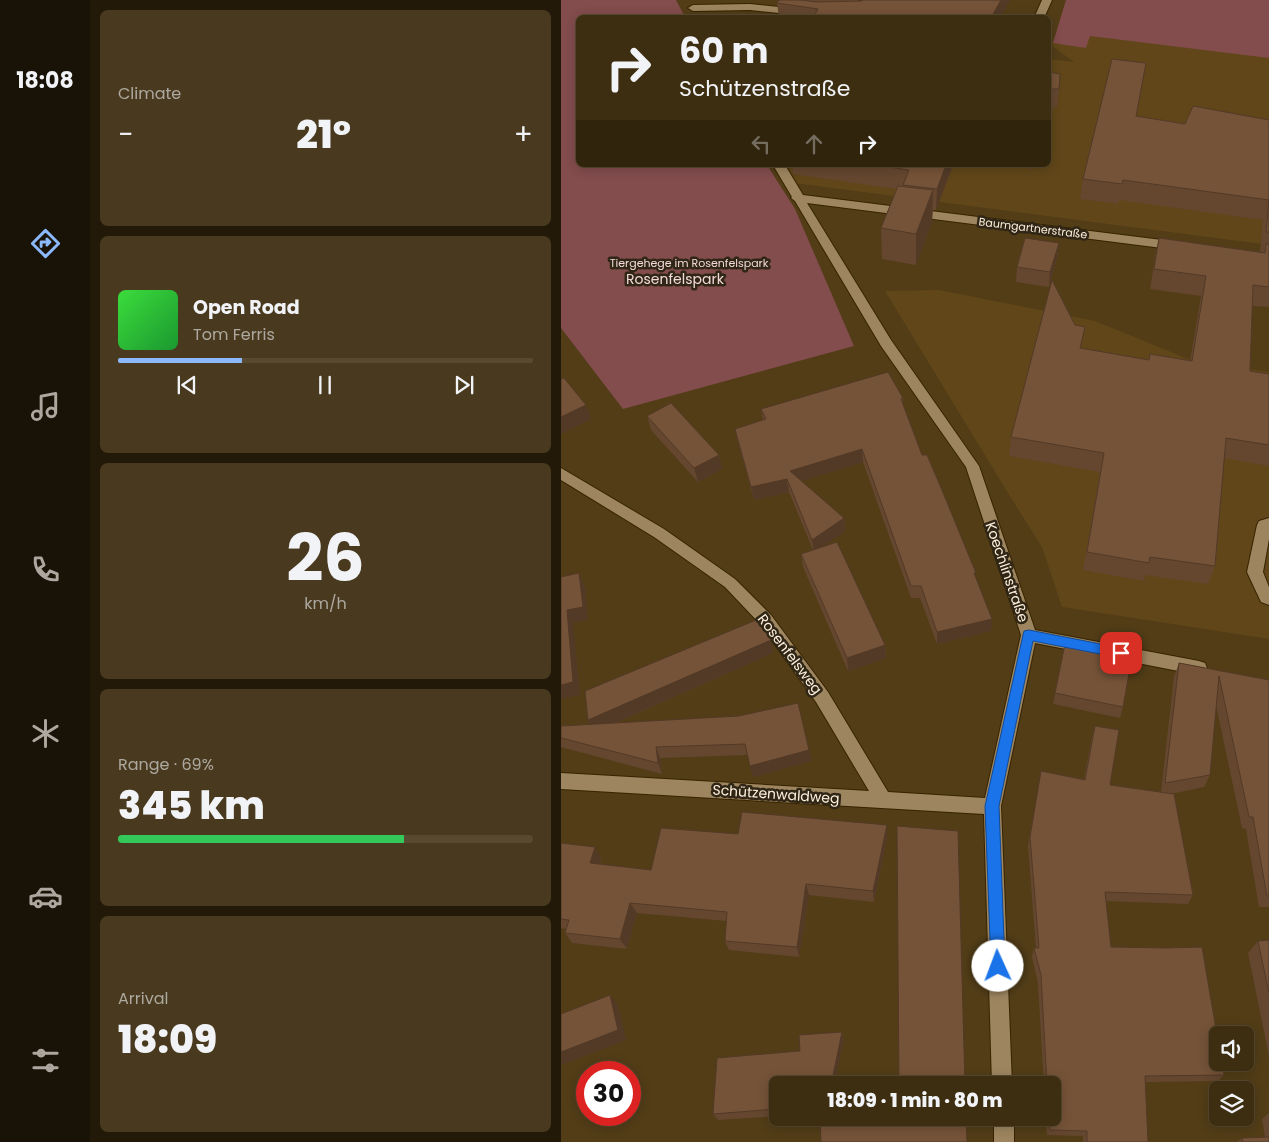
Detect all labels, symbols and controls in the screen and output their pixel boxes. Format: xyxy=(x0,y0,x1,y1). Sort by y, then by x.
text: 60 m xyxy=(679,26,769,75)
icon: right xyxy=(596,35,661,100)
text: 18:08 xyxy=(16,65,74,96)
text: Schützenstraße xyxy=(679,73,850,104)
text: Climate xyxy=(118,82,181,105)
text: 21° xyxy=(296,108,351,161)
text: − xyxy=(118,115,133,154)
text: + xyxy=(514,115,533,154)
icon: left xyxy=(747,130,775,158)
icon: ahead xyxy=(800,130,828,158)
icon: right xyxy=(853,130,881,158)
street label: Baumgartnerstraße xyxy=(978,213,1088,243)
icon: directions xyxy=(28,226,63,261)
park label: Tiergehege im Rosenfelspark xyxy=(610,255,769,271)
park label: Rosenfelspark xyxy=(626,269,725,289)
text: Open Road xyxy=(193,294,300,321)
text: Tom Ferris xyxy=(193,323,275,346)
icon: previous xyxy=(173,371,201,399)
icon: pause xyxy=(311,371,339,399)
icon: next xyxy=(450,371,478,399)
icon: music xyxy=(28,389,63,424)
text: 26 xyxy=(286,513,365,604)
street label: Koechlinstraße xyxy=(981,519,1034,625)
icon: phone xyxy=(28,552,63,587)
text: km/h xyxy=(304,592,347,615)
street label: Rosenfelsweg xyxy=(753,610,827,698)
pin xyxy=(1100,632,1142,674)
icon: arrive xyxy=(1107,639,1135,667)
icon: climate xyxy=(28,716,63,751)
text: Range · 69% xyxy=(118,753,214,776)
text: 345 km xyxy=(118,779,265,832)
street label: Schützenwaldweg xyxy=(712,780,840,808)
icon: car xyxy=(28,879,63,914)
position arrow xyxy=(971,939,1023,991)
text: Arrival xyxy=(118,987,168,1010)
text: 18:09 xyxy=(118,1013,217,1066)
map controls xyxy=(1209,1026,1254,1126)
button: sound xyxy=(1209,1026,1254,1071)
icon: filters xyxy=(28,1043,63,1078)
speed limit sign: 30 xyxy=(576,1061,641,1126)
button: layers xyxy=(1209,1081,1254,1126)
text: 18:09 · 1 min · 80 m xyxy=(827,1087,1003,1114)

